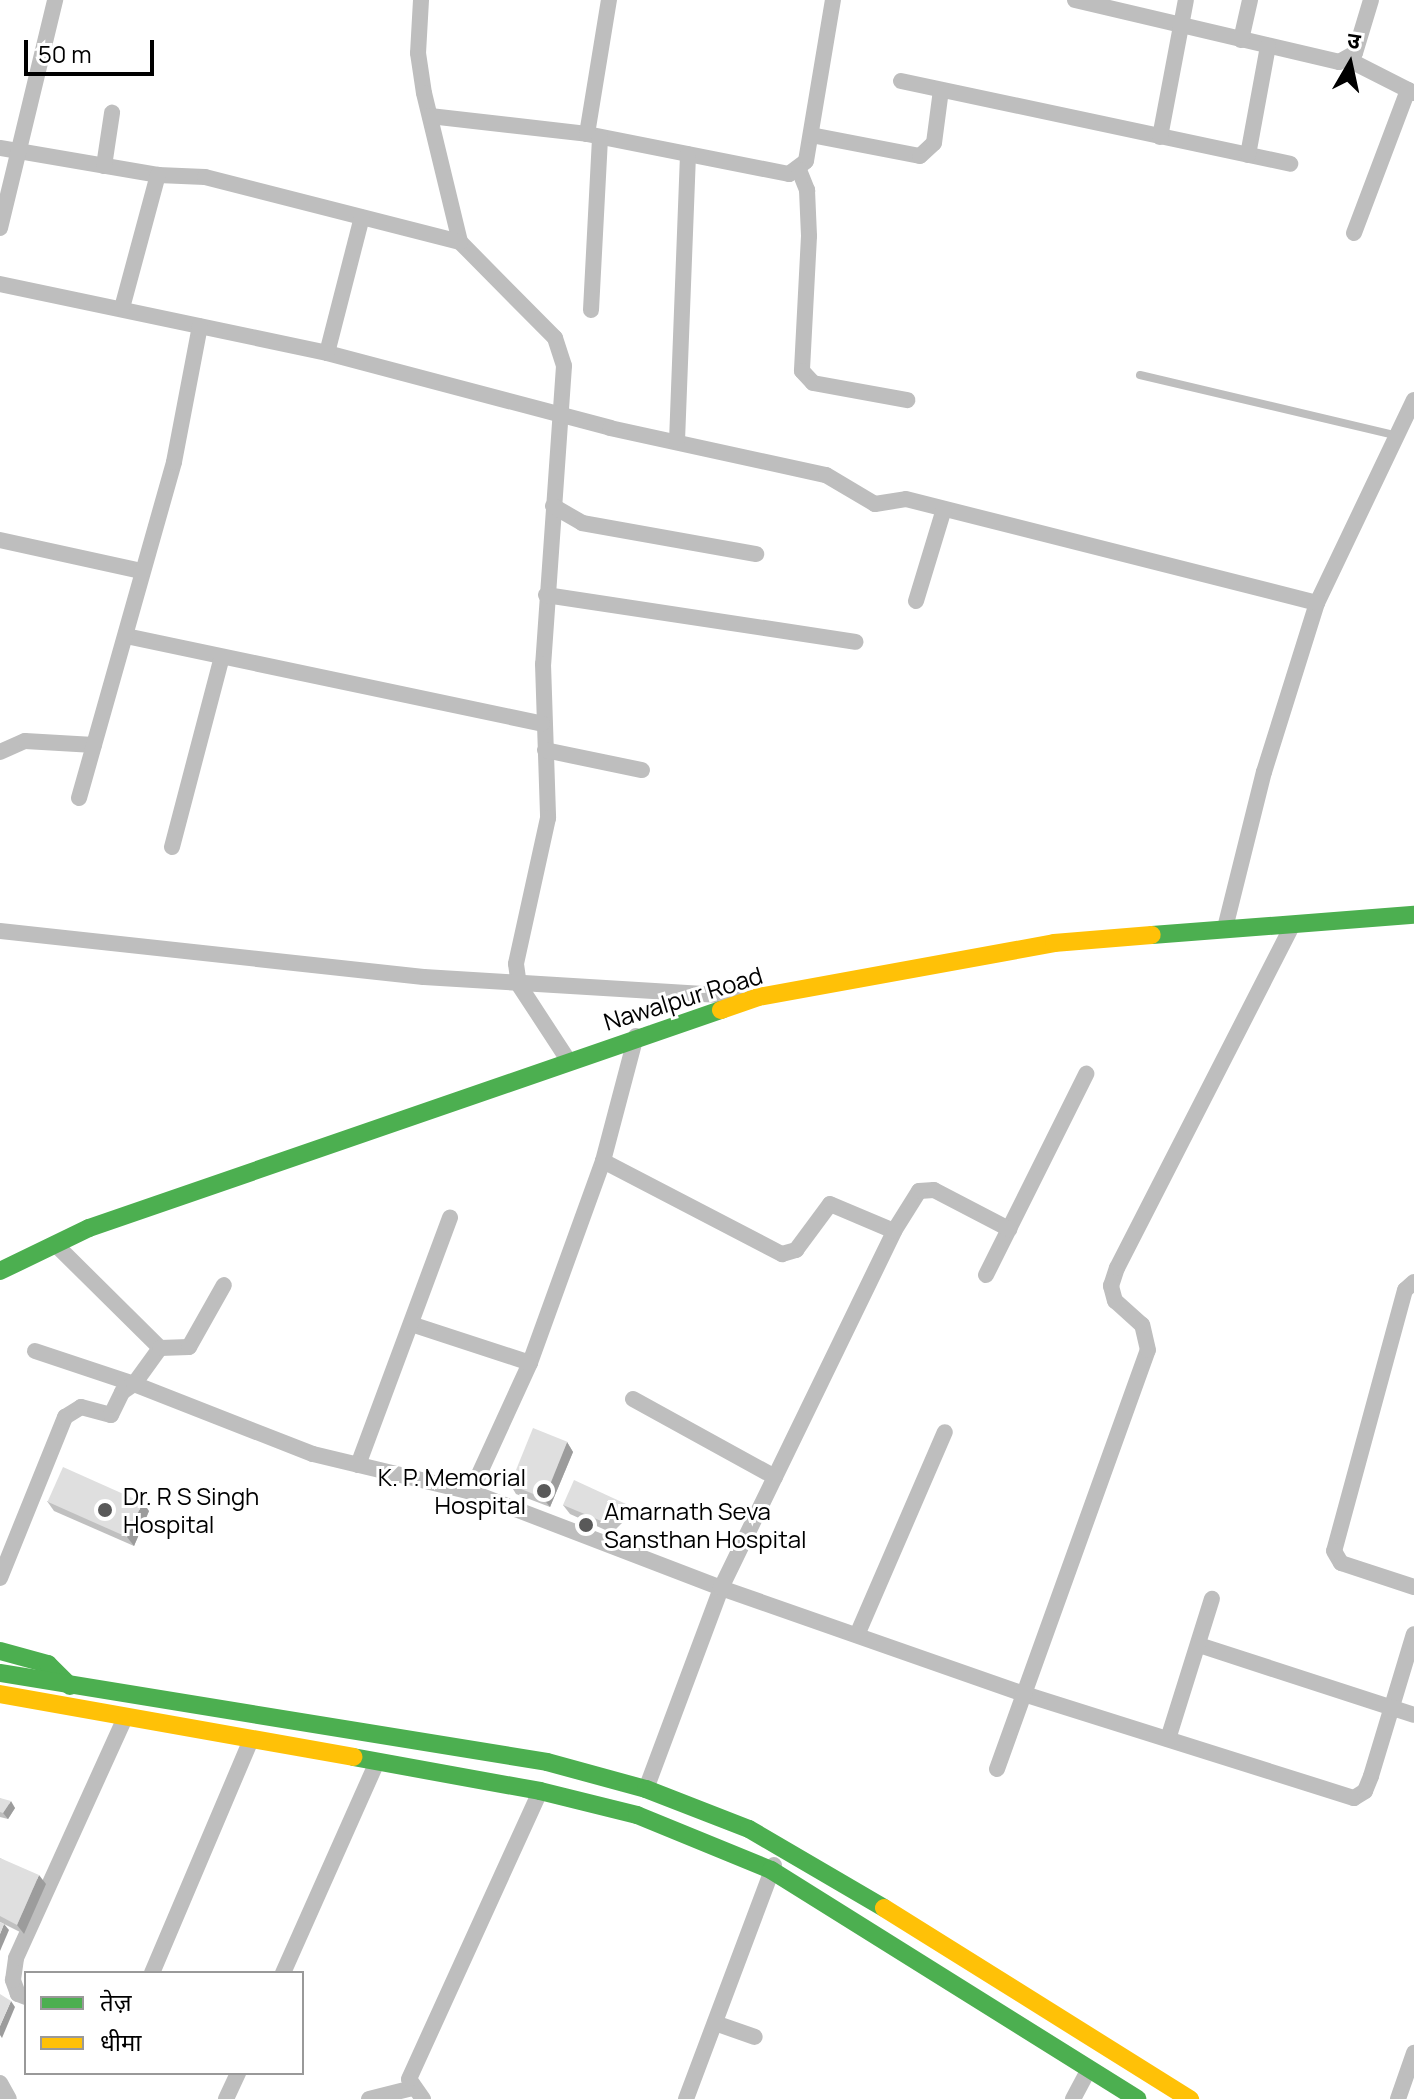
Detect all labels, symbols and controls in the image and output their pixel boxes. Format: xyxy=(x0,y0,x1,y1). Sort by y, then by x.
scale bar xyxy=(28,24,158,74)
north arrow xyxy=(1310,24,1390,104)
text: उ xyxy=(1345,24,1362,56)
text: 50 m xyxy=(38,37,92,70)
street label: Nawalpur Road xyxy=(600,960,766,1036)
place label: K. P. Memorial Hospital xyxy=(378,1463,526,1519)
marker: K. P. Memorial Hospital xyxy=(533,1480,555,1502)
place label: Dr. R S Singh Hospital xyxy=(123,1482,259,1538)
place label: Amarnath Seva Sansthan Hospital xyxy=(604,1497,807,1553)
marker: Dr. R S Singh Hospital xyxy=(94,1499,116,1521)
marker: Amarnath Seva Sansthan Hospital xyxy=(575,1514,597,1536)
legend xyxy=(24,1971,304,2075)
text: तेज़ xyxy=(100,1985,132,2018)
text: धीमा xyxy=(100,2025,142,2058)

